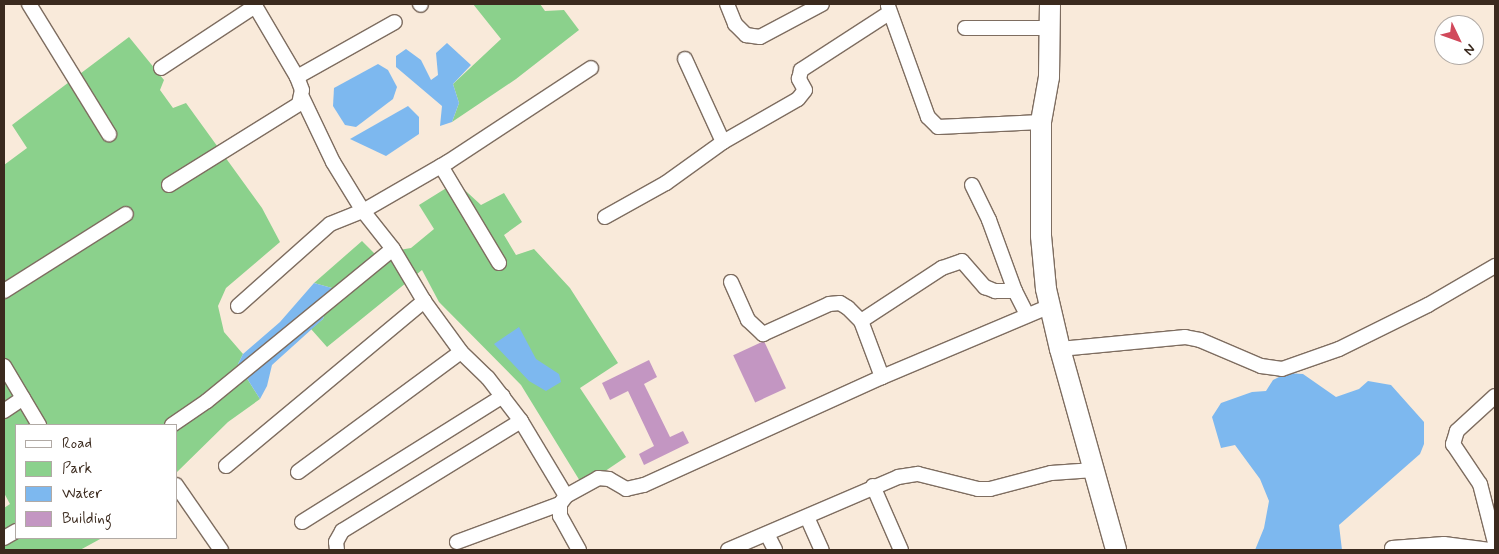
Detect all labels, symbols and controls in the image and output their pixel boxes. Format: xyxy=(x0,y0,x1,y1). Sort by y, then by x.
north arrow xyxy=(1434,15,1484,65)
text: N xyxy=(1460,40,1479,59)
legend xyxy=(15,424,178,539)
text: Road xyxy=(62,434,92,454)
text: Park xyxy=(62,459,92,479)
text: Water xyxy=(62,484,102,504)
text: Building xyxy=(62,509,112,529)

